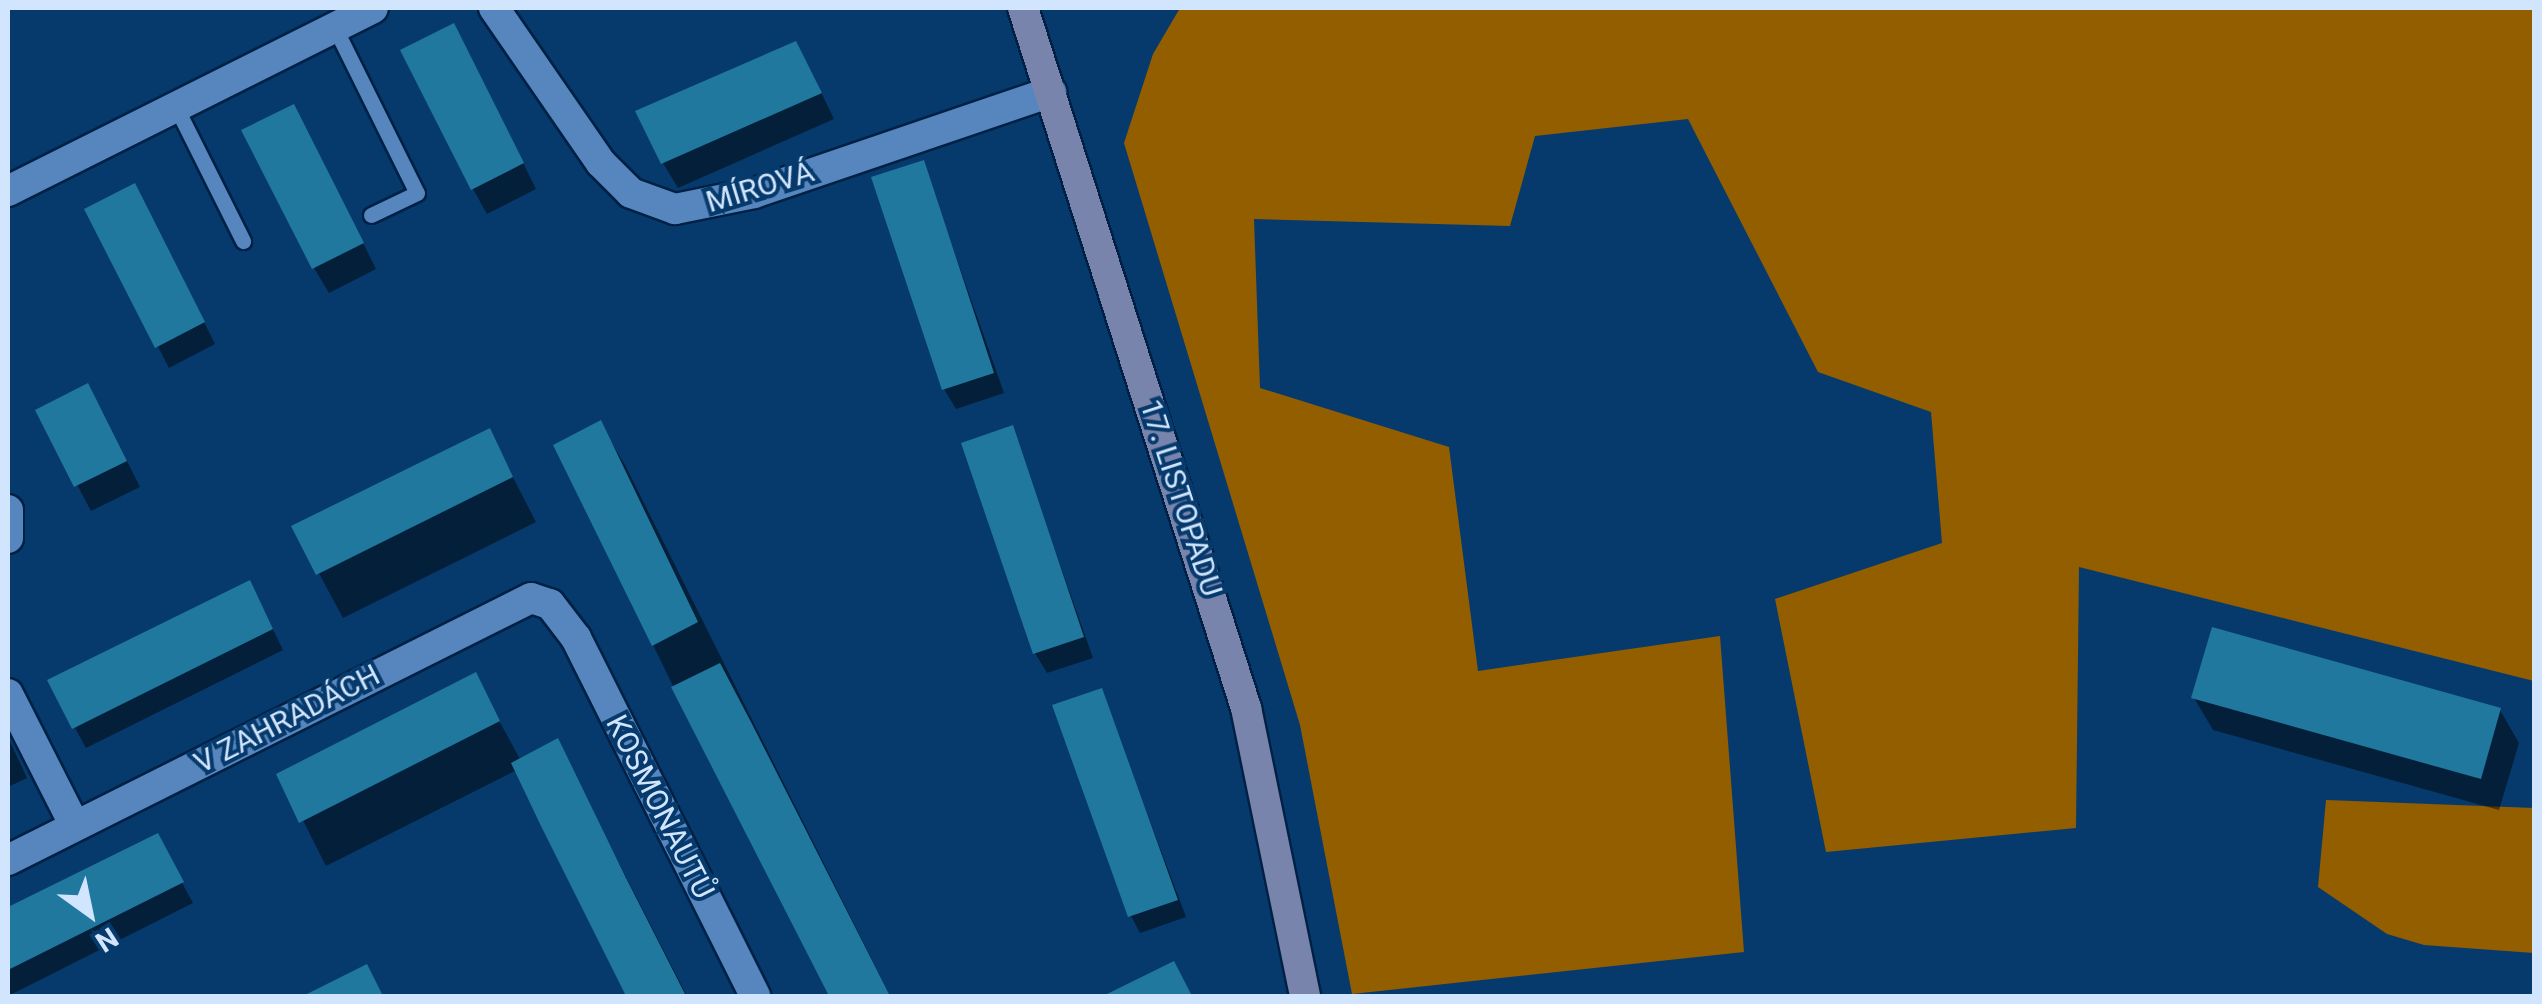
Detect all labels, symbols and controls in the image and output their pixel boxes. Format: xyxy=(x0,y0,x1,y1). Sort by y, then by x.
street label: MÍROVÁ xyxy=(702,154,818,220)
street label: 17. LISTOPADU xyxy=(1132,395,1230,601)
street label: V ZAHRADÁCH xyxy=(188,657,386,781)
street label: KOSMONAUTŮ xyxy=(598,709,722,905)
north arrow xyxy=(40,864,140,964)
text: N xyxy=(89,920,124,959)

